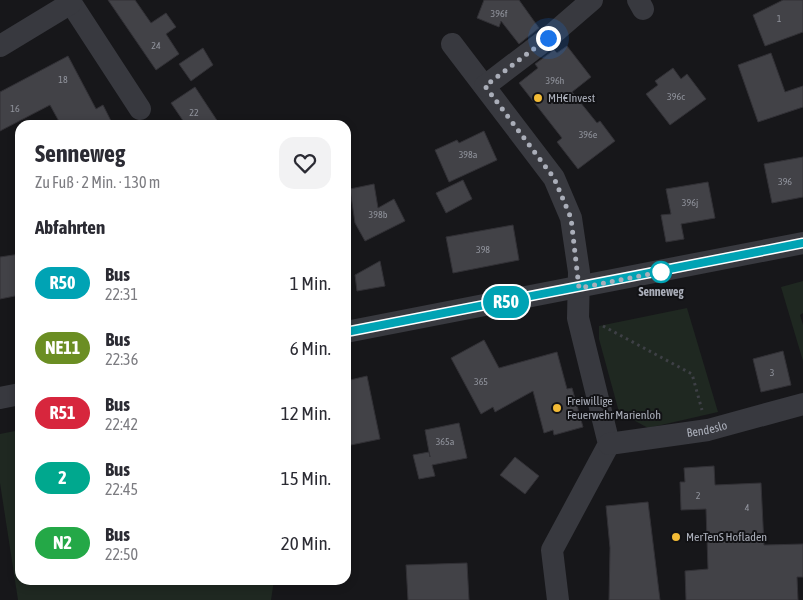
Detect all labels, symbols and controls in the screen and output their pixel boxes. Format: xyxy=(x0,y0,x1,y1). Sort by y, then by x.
house number: 396f xyxy=(491,8,508,19)
house number: 1 xyxy=(777,13,782,24)
your location xyxy=(536,26,561,51)
house number: 24 xyxy=(151,40,161,51)
house number: 18 xyxy=(58,74,68,85)
house number: 396h xyxy=(546,75,565,86)
place label: MH€Invest xyxy=(548,91,596,105)
house number: 396c xyxy=(667,91,685,102)
marker: MH€Invest xyxy=(532,92,544,104)
house number: 16 xyxy=(10,103,20,114)
house number: 22 xyxy=(189,107,199,118)
house number: 396e xyxy=(579,129,598,140)
button: heart xyxy=(279,137,331,189)
text: Senneweg xyxy=(35,140,125,167)
house number: 398a xyxy=(459,149,478,160)
text: Zu Fuß · 2 Min. · 130 m xyxy=(35,173,160,191)
house number: 396 xyxy=(778,176,792,187)
house number: 396j xyxy=(682,197,698,208)
house number: 398b xyxy=(369,209,388,220)
text: Abfahrten xyxy=(35,216,105,238)
house number: 398 xyxy=(476,244,490,255)
marker: Senneweg xyxy=(650,261,672,283)
text: Bus xyxy=(105,263,130,285)
text: R50 xyxy=(50,272,75,293)
text: 1 Min. xyxy=(290,272,331,294)
text: 22:31 xyxy=(105,285,138,303)
place label: Senneweg xyxy=(638,285,684,299)
line badge: R50 xyxy=(477,286,535,318)
text: R50 xyxy=(493,291,519,312)
text: Bus xyxy=(105,328,130,350)
text: NE11 xyxy=(45,337,80,358)
text: 6 Min. xyxy=(290,337,331,359)
text: 22:36 xyxy=(105,350,138,368)
house number: 3 xyxy=(770,367,775,378)
house number: 365 xyxy=(474,376,488,387)
text: Bus xyxy=(105,393,130,415)
place label: Freiwillige Feuerwehr Marienloh xyxy=(567,394,661,422)
text: R51 xyxy=(50,402,75,423)
text: 12 Min. xyxy=(281,402,331,424)
marker: Freiwillige Feuerwehr Marienloh xyxy=(551,402,563,414)
text: 22:42 xyxy=(105,415,138,433)
street label: Bendeslo xyxy=(686,418,729,440)
house number: 365a xyxy=(436,436,455,447)
text: Bus xyxy=(105,458,130,480)
text: 2 xyxy=(58,467,67,488)
text: 15 Min. xyxy=(281,467,331,489)
text: 22:45 xyxy=(105,480,138,498)
house number: 2 xyxy=(696,490,701,501)
house number: 4 xyxy=(745,502,750,513)
text: Bus xyxy=(105,523,130,545)
place label: MerTenS Hofladen xyxy=(686,530,767,544)
marker: MerTenS Hofladen xyxy=(670,531,682,543)
text: N2 xyxy=(53,532,72,553)
text: 20 Min. xyxy=(281,532,331,554)
text: 22:50 xyxy=(105,545,138,563)

